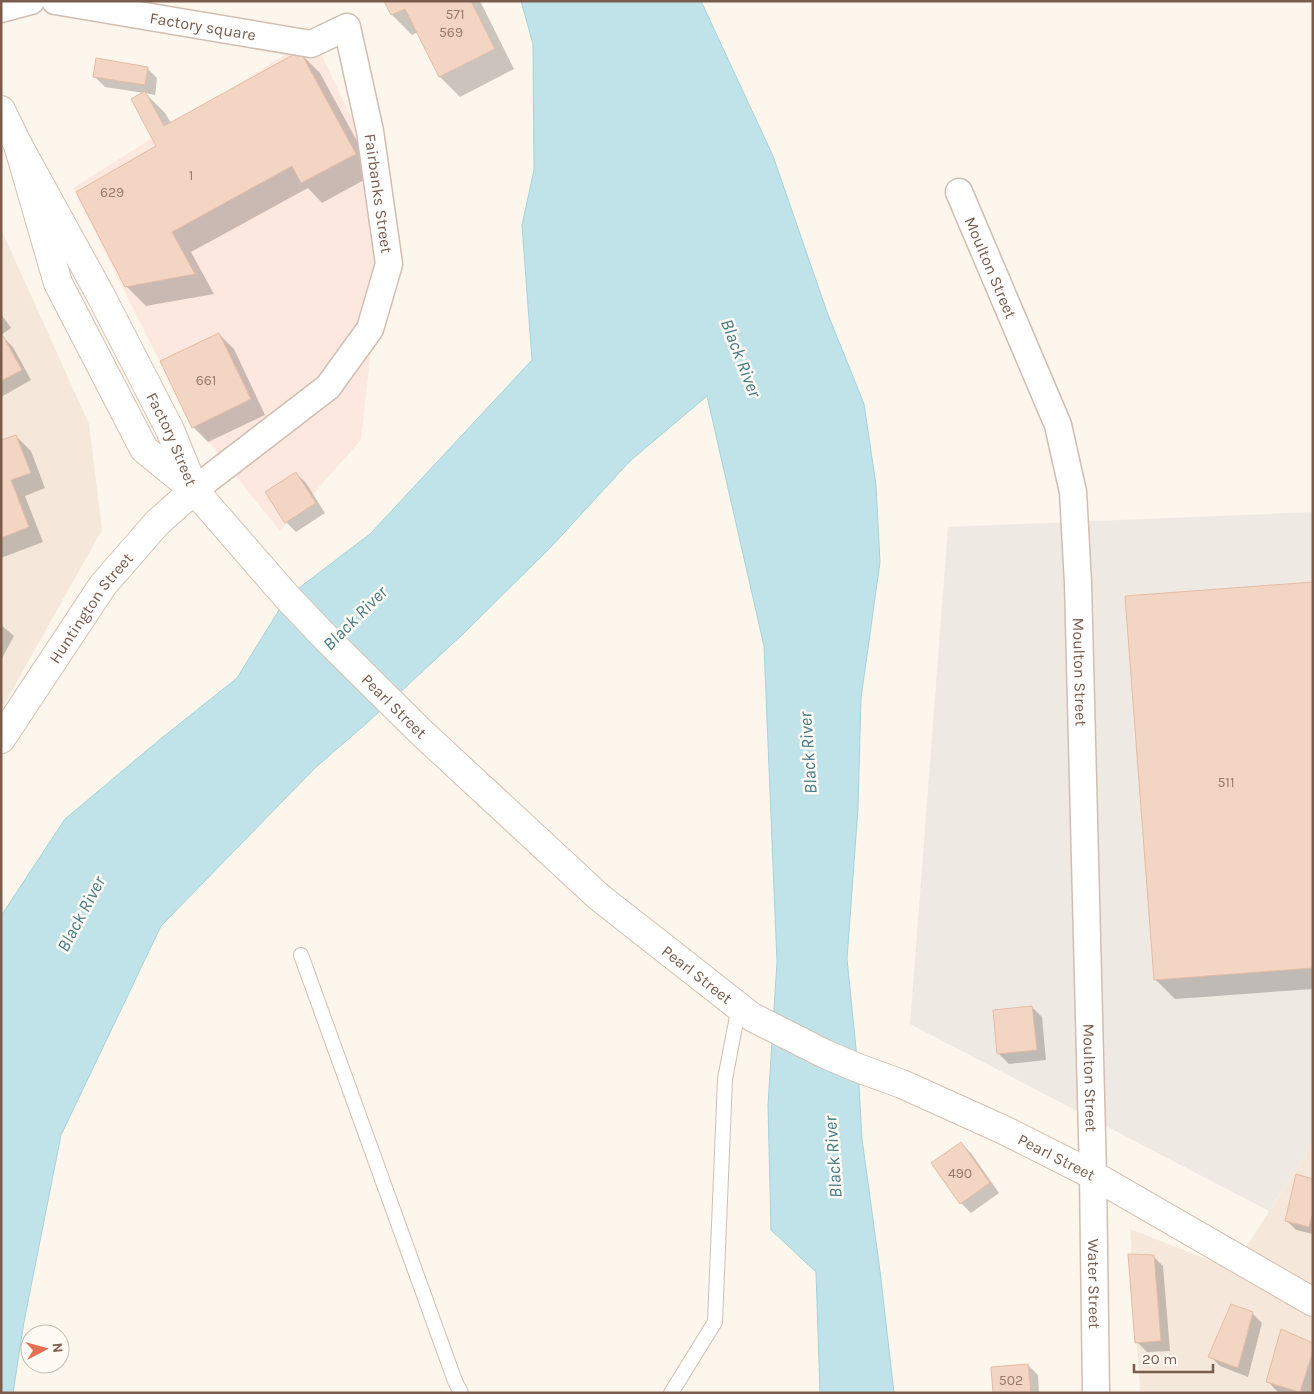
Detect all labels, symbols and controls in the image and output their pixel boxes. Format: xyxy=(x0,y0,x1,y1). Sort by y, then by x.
house number: 571 xyxy=(445,6,465,23)
street label: Factory square xyxy=(148,8,257,45)
house number: 569 xyxy=(439,24,463,41)
street label: Fairbanks Street xyxy=(360,132,396,255)
house number: 1 xyxy=(189,167,193,184)
house number: 629 xyxy=(100,184,124,201)
street label: Moulton Street xyxy=(961,214,1021,321)
water label: Black River xyxy=(716,316,766,401)
house number: 661 xyxy=(196,372,216,389)
street label: Factory Street xyxy=(142,389,201,489)
street label: Huntington Street xyxy=(45,549,137,667)
water label: Black River xyxy=(318,580,393,655)
street label: Moulton Street xyxy=(1069,617,1091,727)
street label: Pearl Street xyxy=(358,670,431,743)
water label: Black River xyxy=(794,710,822,795)
house number: 511 xyxy=(1217,774,1235,791)
water label: Black River xyxy=(52,872,110,956)
street label: Pearl Street xyxy=(658,941,736,1008)
street label: Moulton Street xyxy=(1079,1023,1101,1132)
water label: Black River xyxy=(819,1114,847,1199)
street label: Pearl Street xyxy=(1015,1130,1098,1185)
house number: 490 xyxy=(948,1165,972,1182)
street label: Water Street xyxy=(1084,1239,1104,1329)
north arrow xyxy=(20,1324,70,1374)
text: N xyxy=(48,1342,66,1354)
scale bar xyxy=(1134,1342,1213,1374)
text: 20 m xyxy=(1142,1350,1177,1368)
house number: 502 xyxy=(999,1372,1023,1389)

